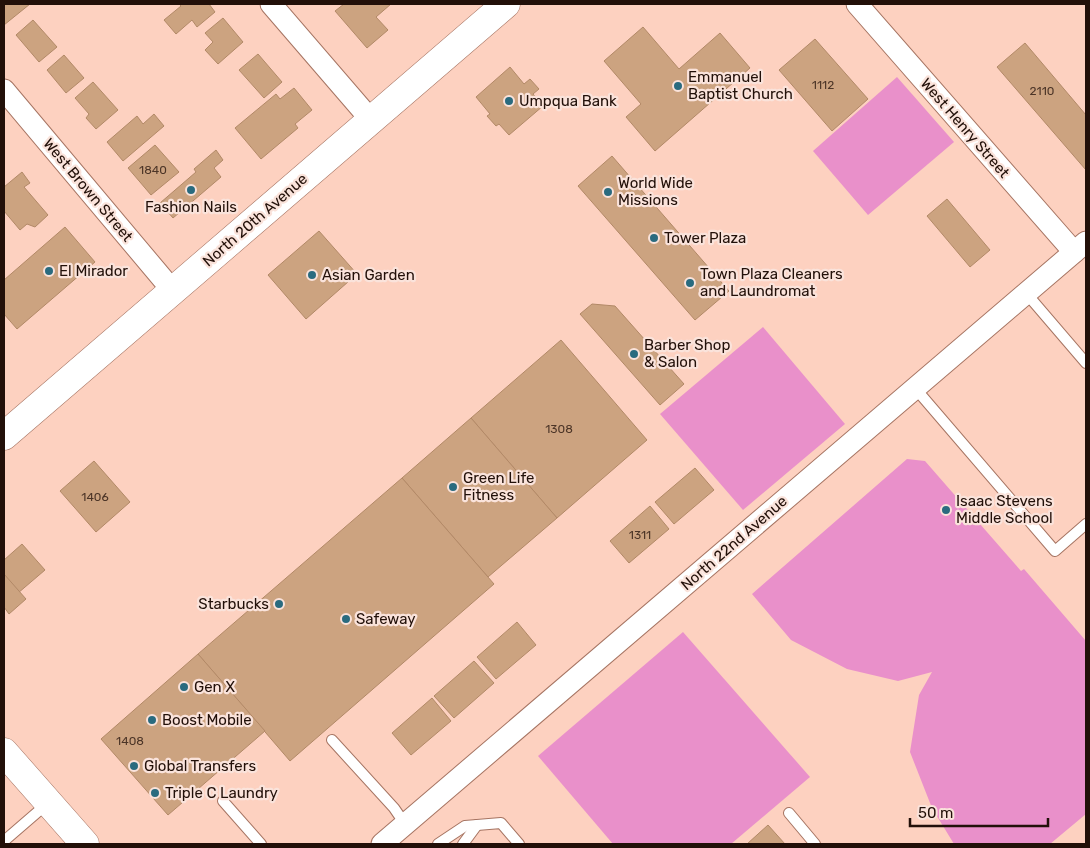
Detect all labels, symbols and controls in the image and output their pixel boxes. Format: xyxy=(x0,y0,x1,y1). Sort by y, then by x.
place label: Emmanuel Baptist Church xyxy=(688,68,793,103)
street label: West Henry Street xyxy=(917,75,1013,182)
house number: 1112 xyxy=(812,78,834,92)
marker: Emmanuel Baptist Church xyxy=(672,80,684,92)
house number: 2110 xyxy=(1030,84,1054,98)
place label: Umpqua Bank xyxy=(519,92,617,110)
marker: Umpqua Bank xyxy=(503,95,515,107)
street label: West Brown Street xyxy=(40,135,137,245)
house number: 1840 xyxy=(139,163,167,177)
street label: North 20th Avenue xyxy=(199,170,311,270)
place label: World Wide Missions xyxy=(618,174,693,209)
marker: Fashion Nails xyxy=(185,184,197,196)
marker: World Wide Missions xyxy=(602,186,614,198)
place label: Fashion Nails xyxy=(145,198,237,216)
place label: Tower Plaza xyxy=(664,229,746,247)
marker: Tower Plaza xyxy=(648,232,660,244)
place label: El Mirador xyxy=(59,262,128,280)
marker: El Mirador xyxy=(43,265,55,277)
place label: Town Plaza Cleaners and Laundromat xyxy=(700,265,843,300)
place label: Asian Garden xyxy=(322,266,415,284)
marker: Asian Garden xyxy=(306,269,318,281)
marker: Town Plaza Cleaners and Laundromat xyxy=(684,277,696,289)
place label: Barber Shop & Salon xyxy=(644,336,730,371)
marker: Barber Shop & Salon xyxy=(628,348,640,360)
house number: 1308 xyxy=(545,422,573,436)
place label: Green Life Fitness xyxy=(463,469,534,504)
marker: Green Life Fitness xyxy=(447,481,459,493)
house number: 1406 xyxy=(81,490,109,504)
street label: North 22nd Avenue xyxy=(677,492,791,594)
place label: Isaac Stevens Middle School xyxy=(956,492,1053,527)
marker: Isaac Stevens Middle School xyxy=(940,504,952,516)
house number: 1311 xyxy=(629,528,651,542)
place label: Starbucks xyxy=(198,595,269,613)
marker: Starbucks xyxy=(273,598,285,610)
place label: Safeway xyxy=(356,610,416,628)
marker: Safeway xyxy=(340,613,352,625)
place label: Gen X xyxy=(194,678,235,696)
marker: Gen X xyxy=(178,681,190,693)
place label: Boost Mobile xyxy=(162,711,252,729)
marker: Boost Mobile xyxy=(146,714,158,726)
house number: 1408 xyxy=(116,734,144,748)
place label: Global Transfers xyxy=(144,757,256,775)
marker: Global Transfers xyxy=(128,760,140,772)
place label: Triple C Laundry xyxy=(165,784,278,802)
marker: Triple C Laundry xyxy=(149,787,161,799)
scale bar xyxy=(910,796,1048,828)
text: 50 m xyxy=(918,804,953,822)

